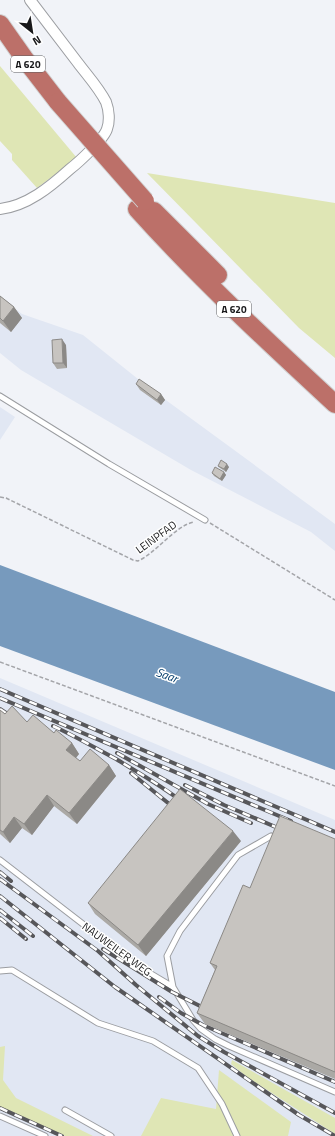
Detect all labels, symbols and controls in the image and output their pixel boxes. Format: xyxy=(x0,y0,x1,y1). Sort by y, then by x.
north arrow xyxy=(12,12,52,52)
text: N xyxy=(30,32,44,49)
road number: A 620 xyxy=(11,56,45,72)
road number: A 620 xyxy=(217,301,251,317)
street label: LEINPFAD xyxy=(132,517,180,557)
water label: Saar xyxy=(154,662,183,688)
street label: NAUWEILER WEG xyxy=(79,918,155,980)

